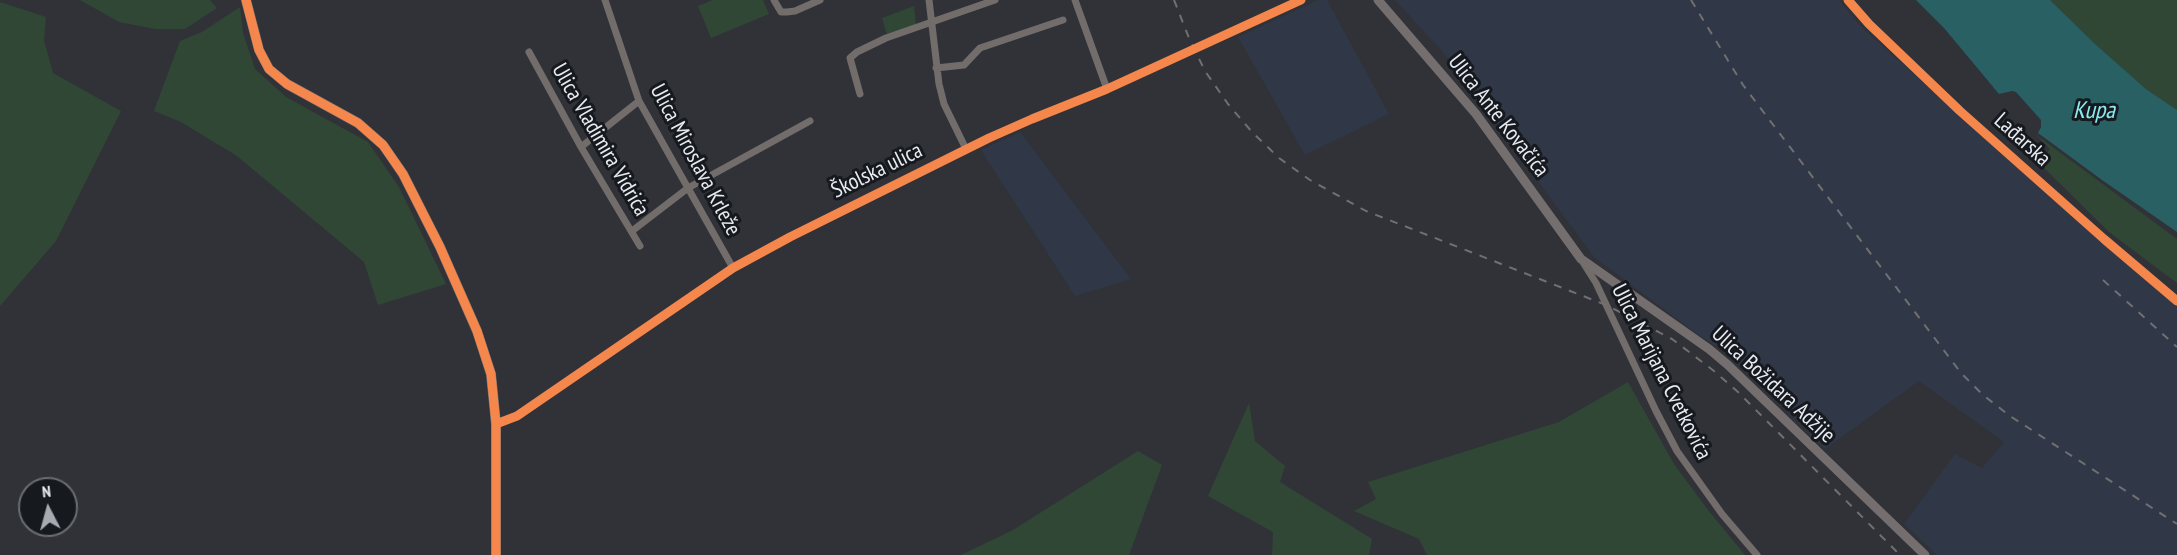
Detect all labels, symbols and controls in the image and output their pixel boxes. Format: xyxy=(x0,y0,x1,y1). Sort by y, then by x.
street label: Ulica Ante Kovačića xyxy=(1442,49,1554,183)
street label: Ulica Vladimira Vidrića xyxy=(546,59,654,221)
street label: Ulica Miroslava Krleže xyxy=(644,80,746,240)
water label: Kupa xyxy=(2073,97,2115,125)
street label: Lađarska xyxy=(1988,108,2056,172)
street label: Školska ulica xyxy=(827,138,927,204)
street label: Ulica Marijana Cvetkovića xyxy=(1605,280,1717,464)
street label: Ulica Božidara Adžije xyxy=(1706,321,1840,449)
north arrow xyxy=(18,477,78,537)
text: N xyxy=(41,481,52,501)

